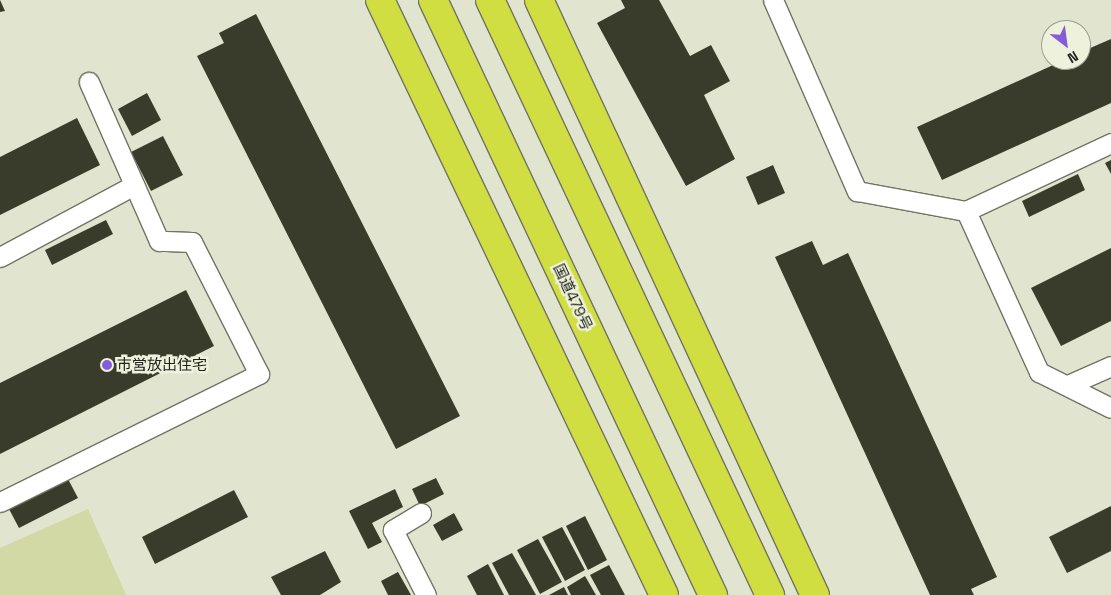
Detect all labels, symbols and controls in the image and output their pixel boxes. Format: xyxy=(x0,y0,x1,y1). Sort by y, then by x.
north arrow xyxy=(1041,20,1091,70)
text: N xyxy=(1064,47,1082,67)
street label: 国道479号 xyxy=(550,261,596,333)
place label: 市営放出住宅 xyxy=(117,356,207,374)
marker: 市営放出住宅 xyxy=(101,359,113,371)

